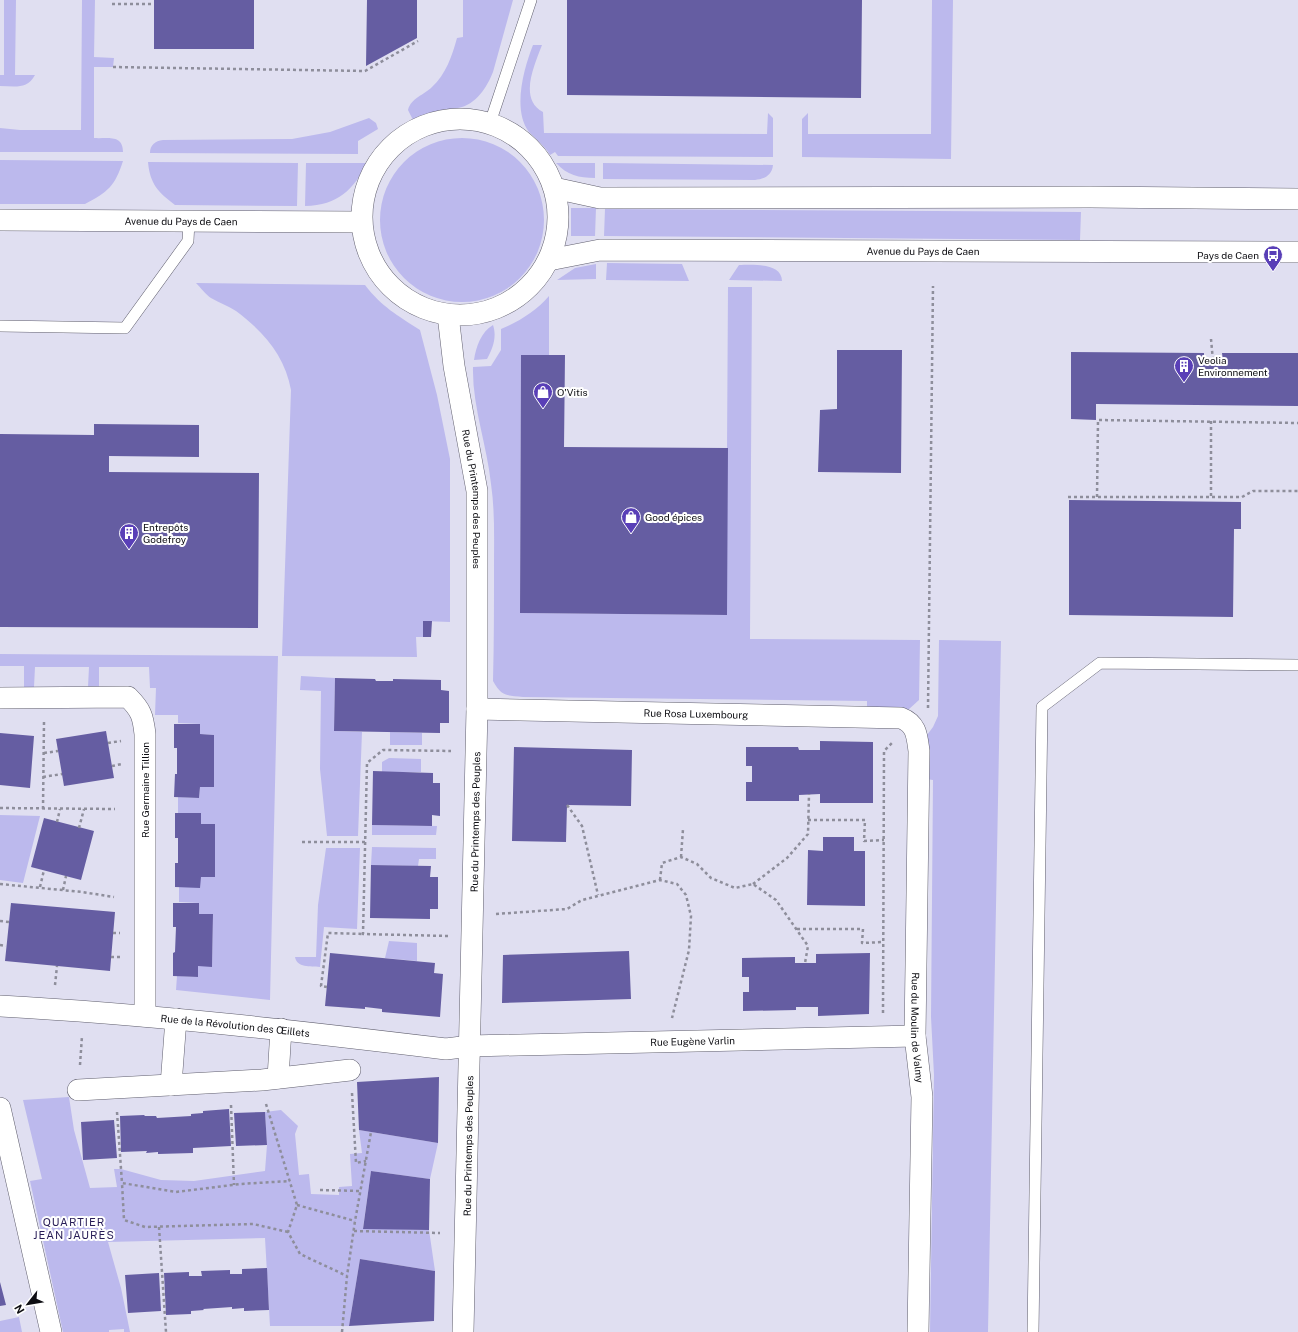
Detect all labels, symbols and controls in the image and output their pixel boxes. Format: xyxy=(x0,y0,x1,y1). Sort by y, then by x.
street label: Avenue du Pays de Caen xyxy=(124,215,238,227)
bus stop icon: Pays de Caen xyxy=(1262,244,1284,272)
street label: Avenue du Pays de Caen xyxy=(867,245,980,257)
place label: Pays de Caen xyxy=(1197,249,1259,261)
place label: Veolia Environnement xyxy=(1198,354,1268,378)
building icon: Veolia Environnement xyxy=(1173,355,1195,383)
shop icon: O'Vitis xyxy=(532,381,554,409)
place label: O'Vitis xyxy=(557,386,587,398)
street label: Rue du Printemps des Peuples xyxy=(460,428,483,569)
shop icon: Good épices xyxy=(620,506,642,534)
place label: Good épices xyxy=(645,511,702,523)
place label: Entrepôts Godefroy xyxy=(143,521,188,545)
building icon: Entrepôts Godefroy xyxy=(118,522,140,550)
street label: Rue Rosa Luxembourg xyxy=(643,707,748,721)
street label: Rue Germaine Tillion xyxy=(139,742,151,838)
street label: Rue du Printemps des Peuples xyxy=(468,752,482,892)
street label: Rue du Moulin de Valmy xyxy=(909,972,926,1084)
street label: Rue de la Révolution des Œillets xyxy=(160,1012,310,1039)
street label: Rue Eugène Varlin xyxy=(650,1034,735,1048)
street label: Rue du Printemps des Peuples xyxy=(461,1076,475,1216)
district label: QUARTIER JEAN JAURÈS xyxy=(33,1216,115,1241)
north arrow xyxy=(8,1284,48,1324)
text: N xyxy=(12,1302,27,1316)

